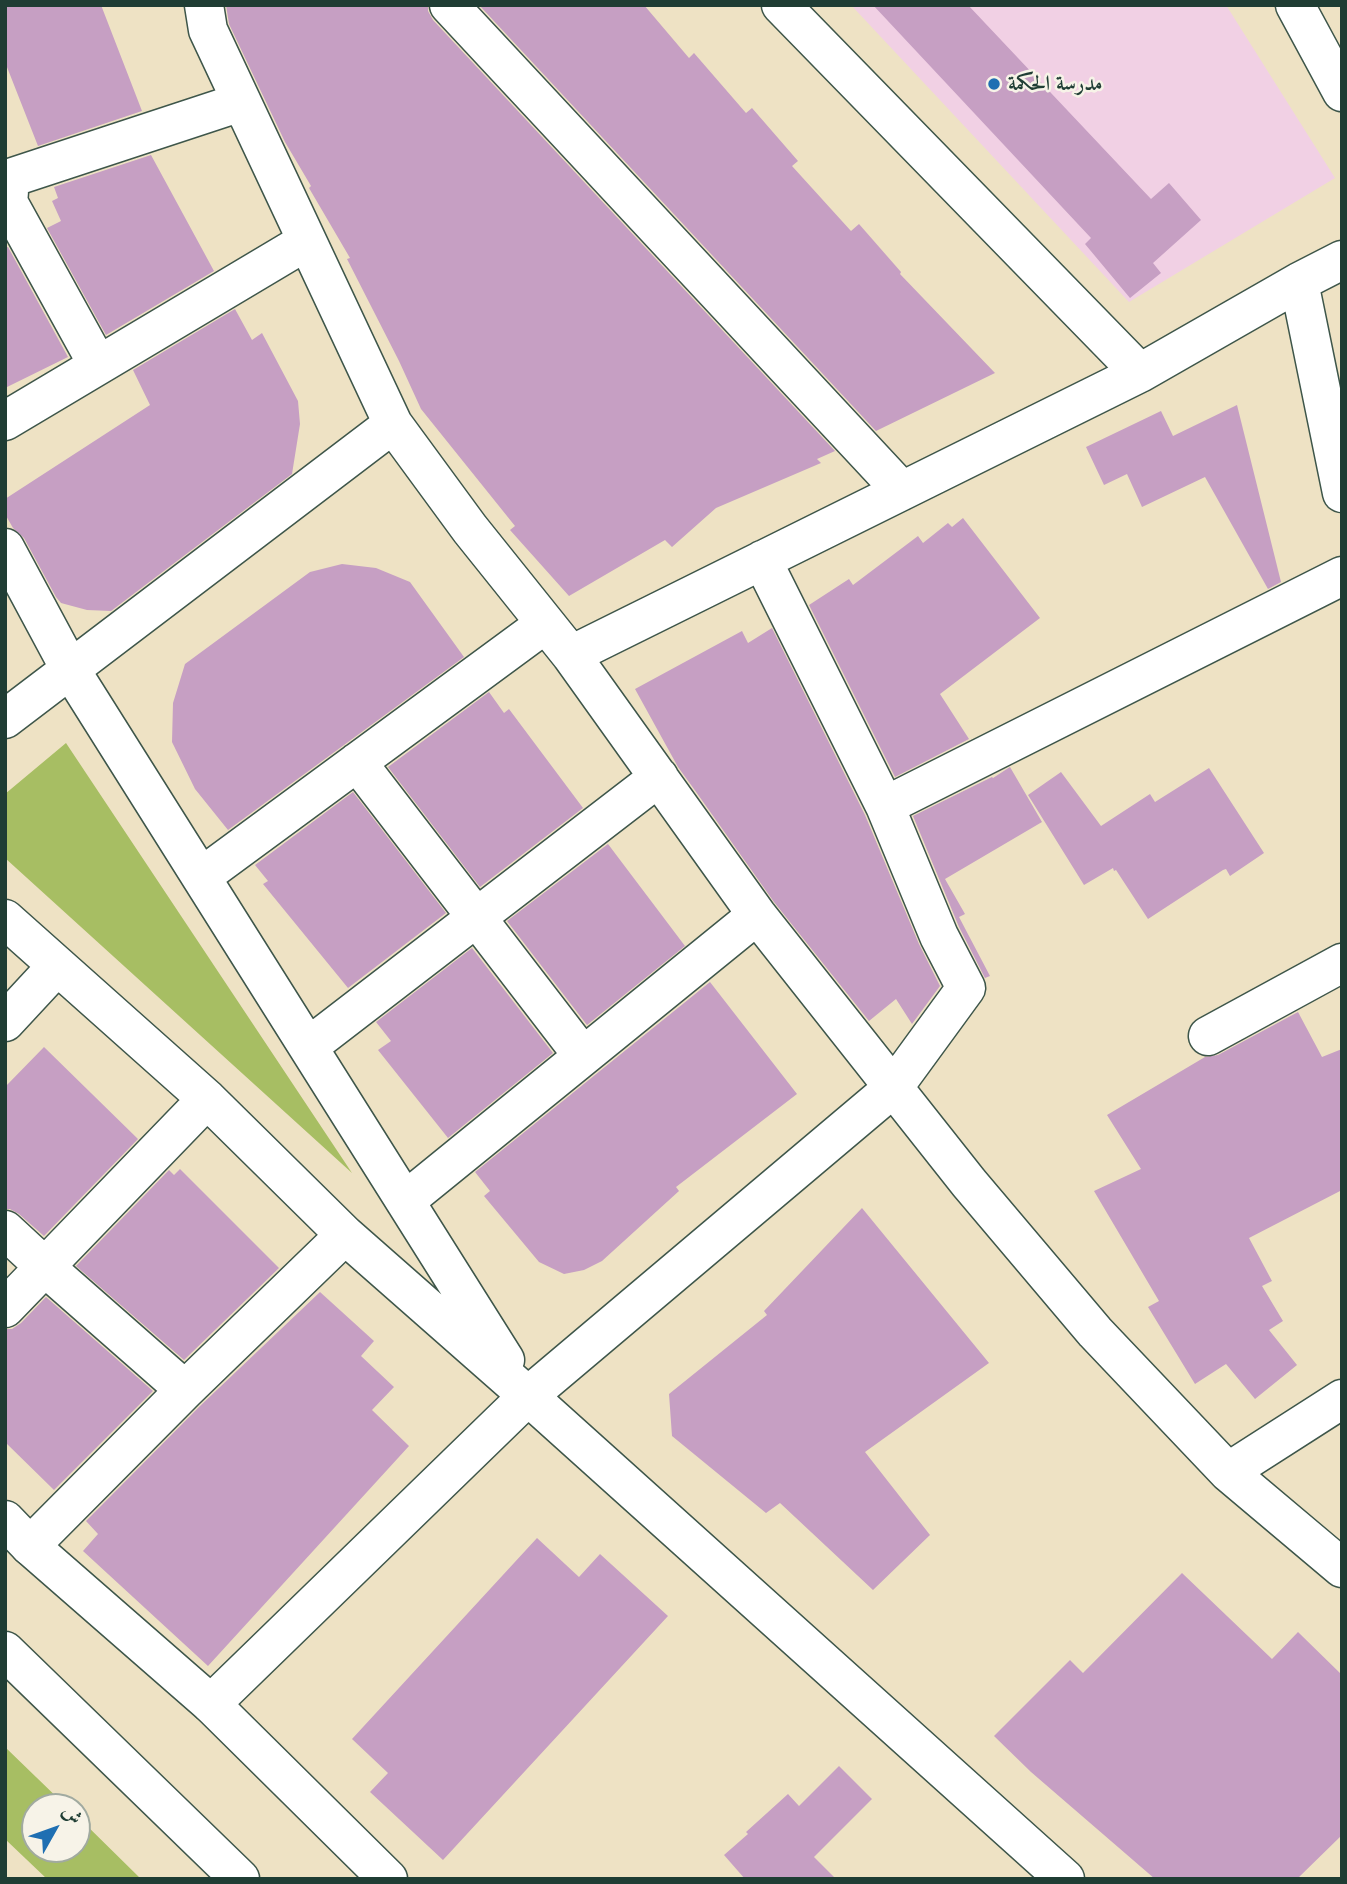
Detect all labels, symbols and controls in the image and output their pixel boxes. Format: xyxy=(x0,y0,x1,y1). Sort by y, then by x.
place label: مدرسة الحكمة xyxy=(1008,71,1102,97)
marker: مدرسة الحكمة xyxy=(986,76,1002,92)
north arrow xyxy=(21,1793,91,1863)
text: ش xyxy=(58,1802,84,1829)

